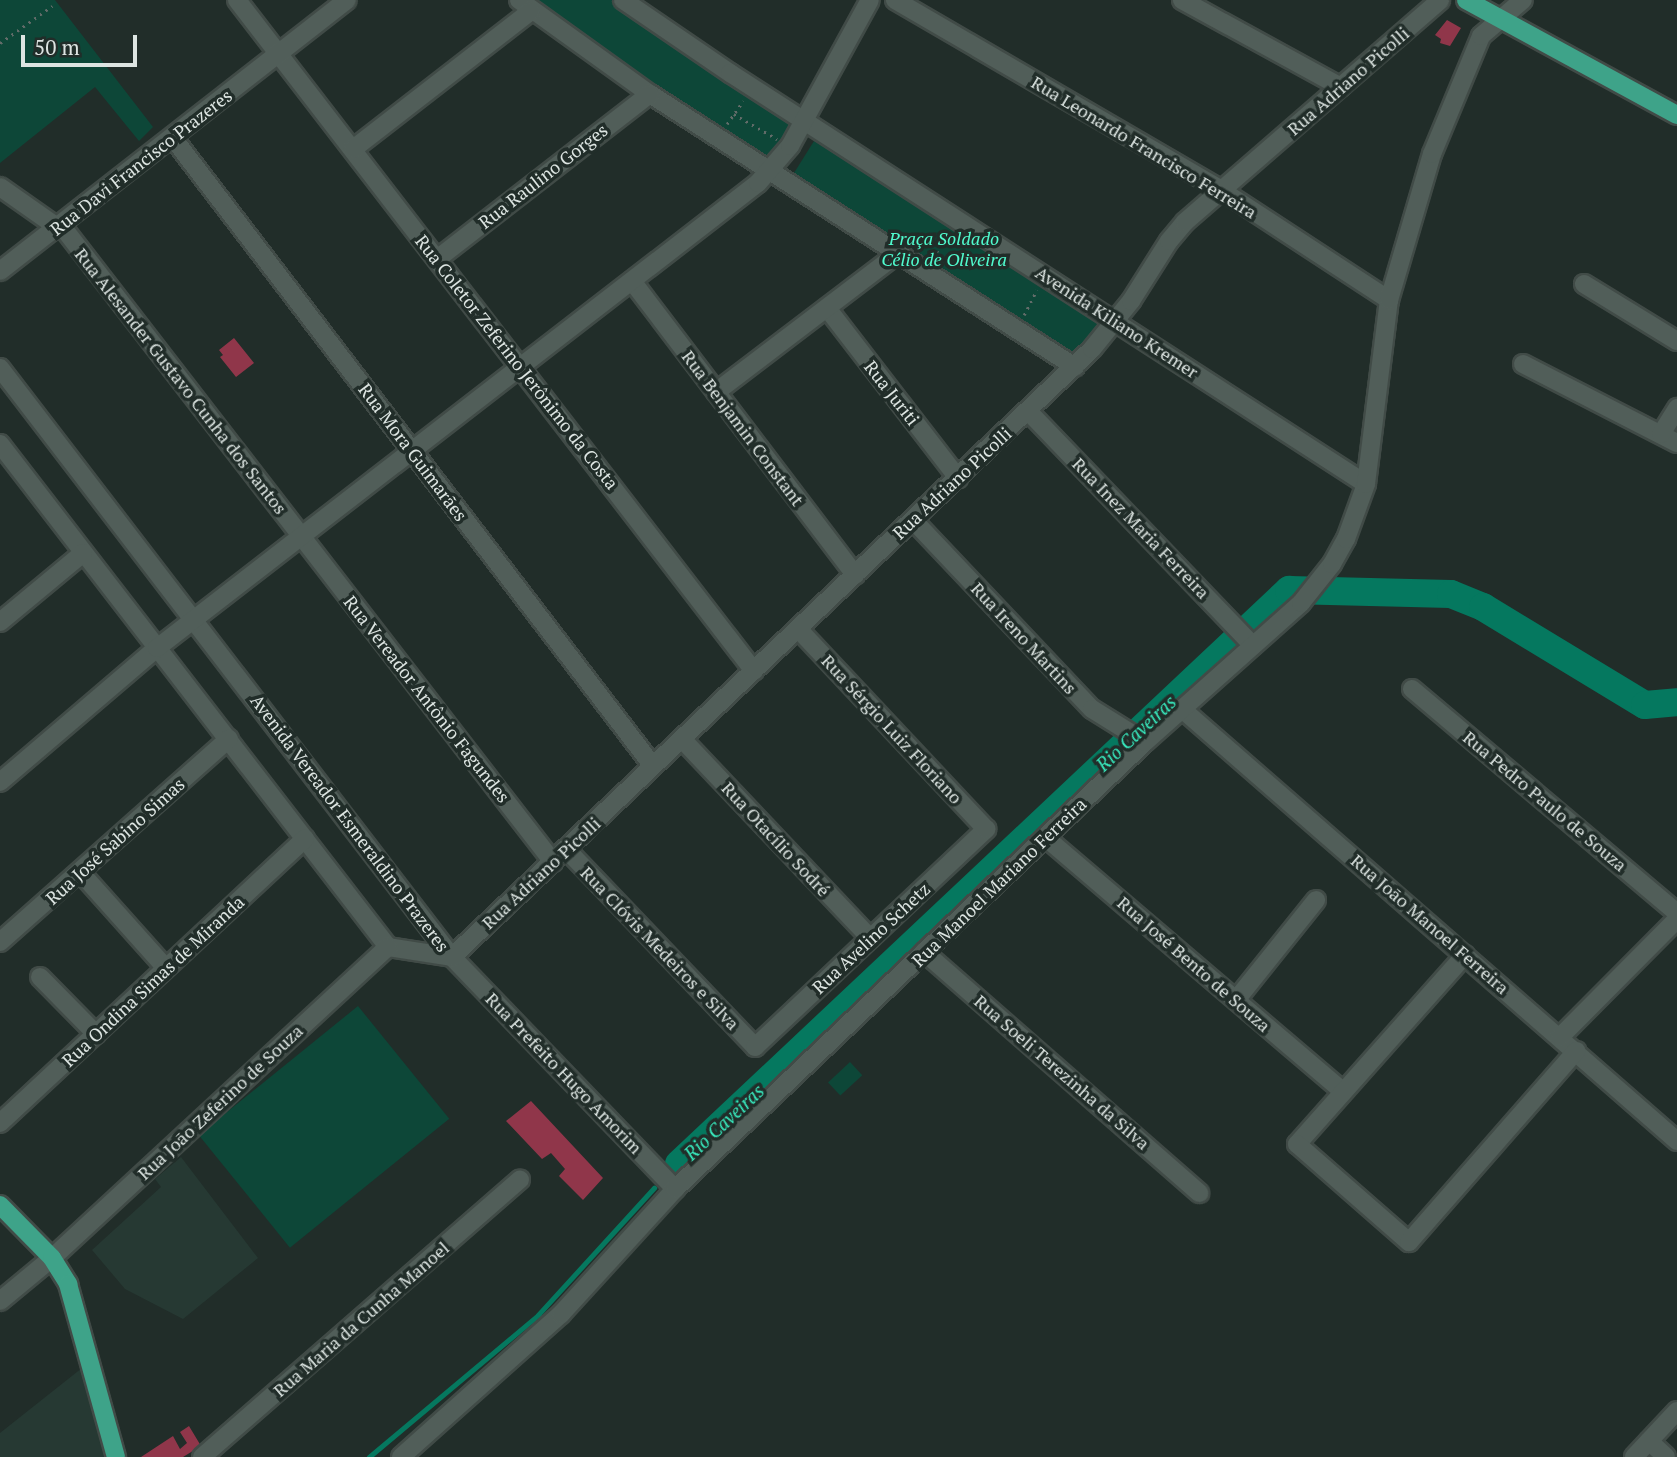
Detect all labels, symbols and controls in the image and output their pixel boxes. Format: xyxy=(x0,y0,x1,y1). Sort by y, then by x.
scale bar xyxy=(24,21,140,65)
street label: Rua Adriano Picolli xyxy=(1283,22,1413,140)
text: 50 m xyxy=(34,33,80,61)
street label: Rua Leonardo Francisco Ferreira xyxy=(1028,71,1260,223)
street label: Rua Davi Francisco Prazeres xyxy=(46,84,236,240)
street label: Rua Raulino Gorges xyxy=(474,119,612,233)
park label: Praça Soldado Célio de Oliveira xyxy=(881,228,1007,270)
street label: Rua Coletor Zeferino Jerônimo da Costa xyxy=(411,231,623,493)
street label: Rua Alesander Gustavo Cunha dos Santos xyxy=(70,244,292,518)
street label: Avenida Kiliano Kremer xyxy=(1032,261,1202,383)
street label: Rua Benjamin Constant xyxy=(677,346,809,510)
street label: Rua Juriti xyxy=(860,356,924,430)
street label: Rua Mora Guimarães xyxy=(354,379,472,525)
street label: Rua Adriano Picolli xyxy=(888,422,1016,544)
street label: Rua Inez Maria Ferreira xyxy=(1068,453,1214,603)
street label: Rua Ireno Martins xyxy=(967,578,1081,698)
street label: Rua Vereador Antônio Fagundes xyxy=(339,591,515,807)
street label: Rua Sérgio Luiz Floriano xyxy=(817,650,967,808)
street label: Avenida Vereador Esmeraldino Prazeres xyxy=(246,690,454,956)
water label: Rio Caveiras xyxy=(1091,690,1181,776)
street label: Rua Pedro Paulo de Souza xyxy=(1459,726,1631,876)
street label: Rua José Sabino Simas xyxy=(41,773,189,909)
street label: Rua Otacílio Sodré xyxy=(717,777,835,901)
street label: Rua Manoel Mariano Ferreira xyxy=(907,793,1091,971)
street label: Rua Adriano Picolli xyxy=(477,812,605,934)
street label: Rua João Manoel Ferreira xyxy=(1347,850,1513,998)
street label: Rua Clóvis Medeiros e Silva xyxy=(576,862,744,1034)
street label: Rua Avelino Schetz xyxy=(808,878,934,998)
street label: Rua Ondina Simas de Miranda xyxy=(58,891,248,1071)
street label: Rua José Bento de Souza xyxy=(1113,892,1275,1036)
street label: Rua Prefeito Hugo Amorim xyxy=(481,988,647,1158)
street label: Rua Soeli Terezinha da Silva xyxy=(970,990,1154,1154)
street label: Rua João Zeferino de Souza xyxy=(133,1020,307,1184)
water label: Rio Caveiras xyxy=(679,1079,769,1165)
street label: Rua Maria da Cunha Manoel xyxy=(269,1237,453,1401)

